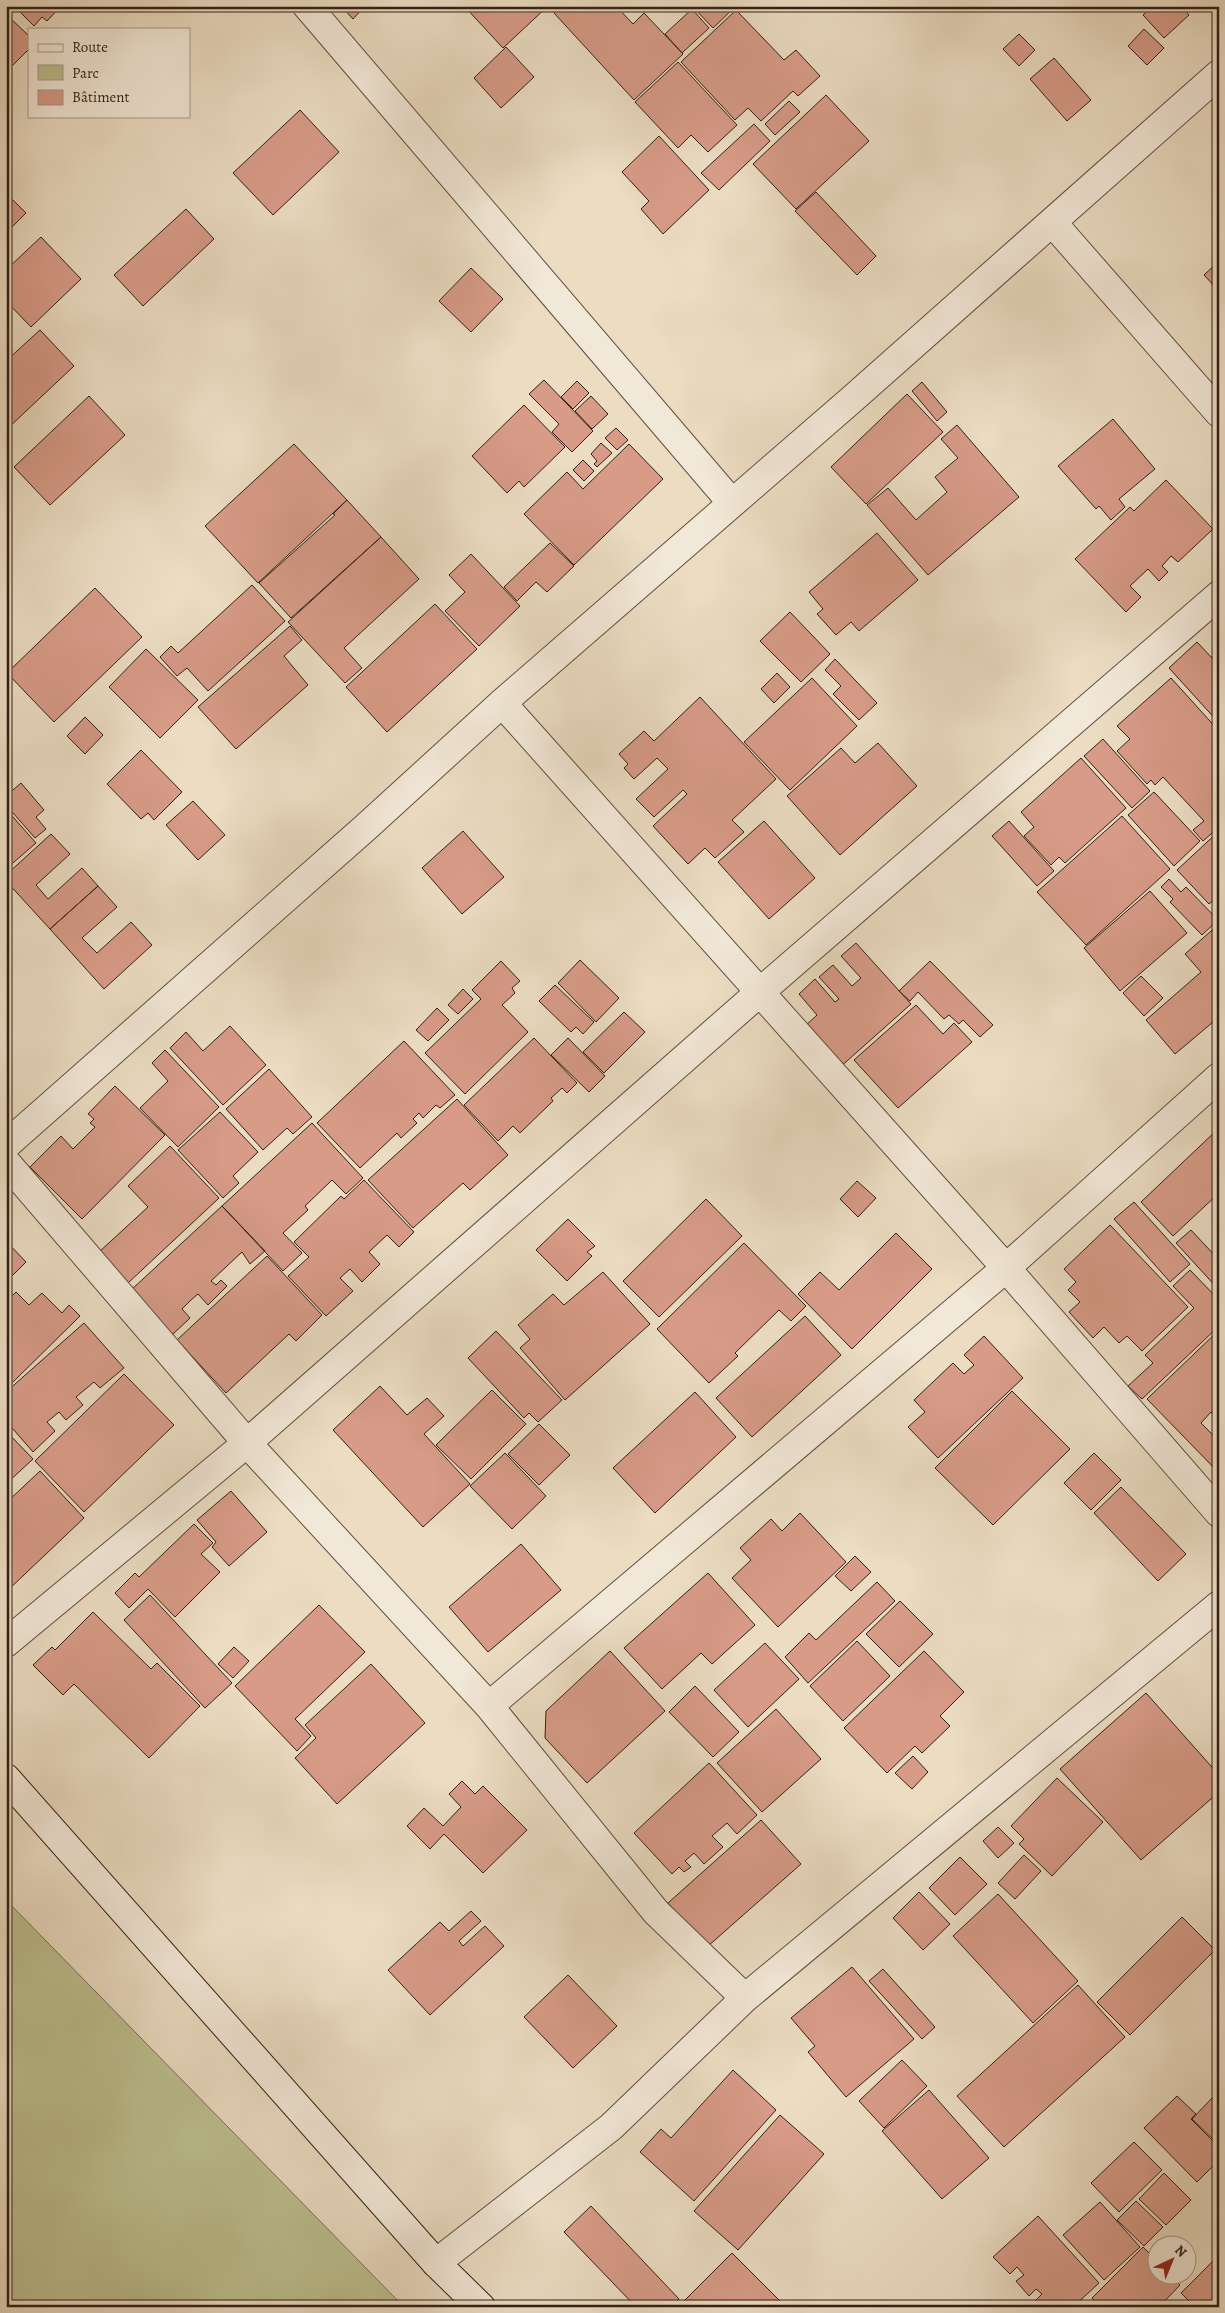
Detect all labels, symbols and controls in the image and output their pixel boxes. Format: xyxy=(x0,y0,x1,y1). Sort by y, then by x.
legend xyxy=(28,28,190,118)
text: Route xyxy=(72,37,108,57)
text: Parc xyxy=(72,63,99,83)
text: Bâtiment xyxy=(72,87,130,107)
north arrow xyxy=(1148,2236,1198,2286)
text: N xyxy=(1170,2241,1191,2261)

